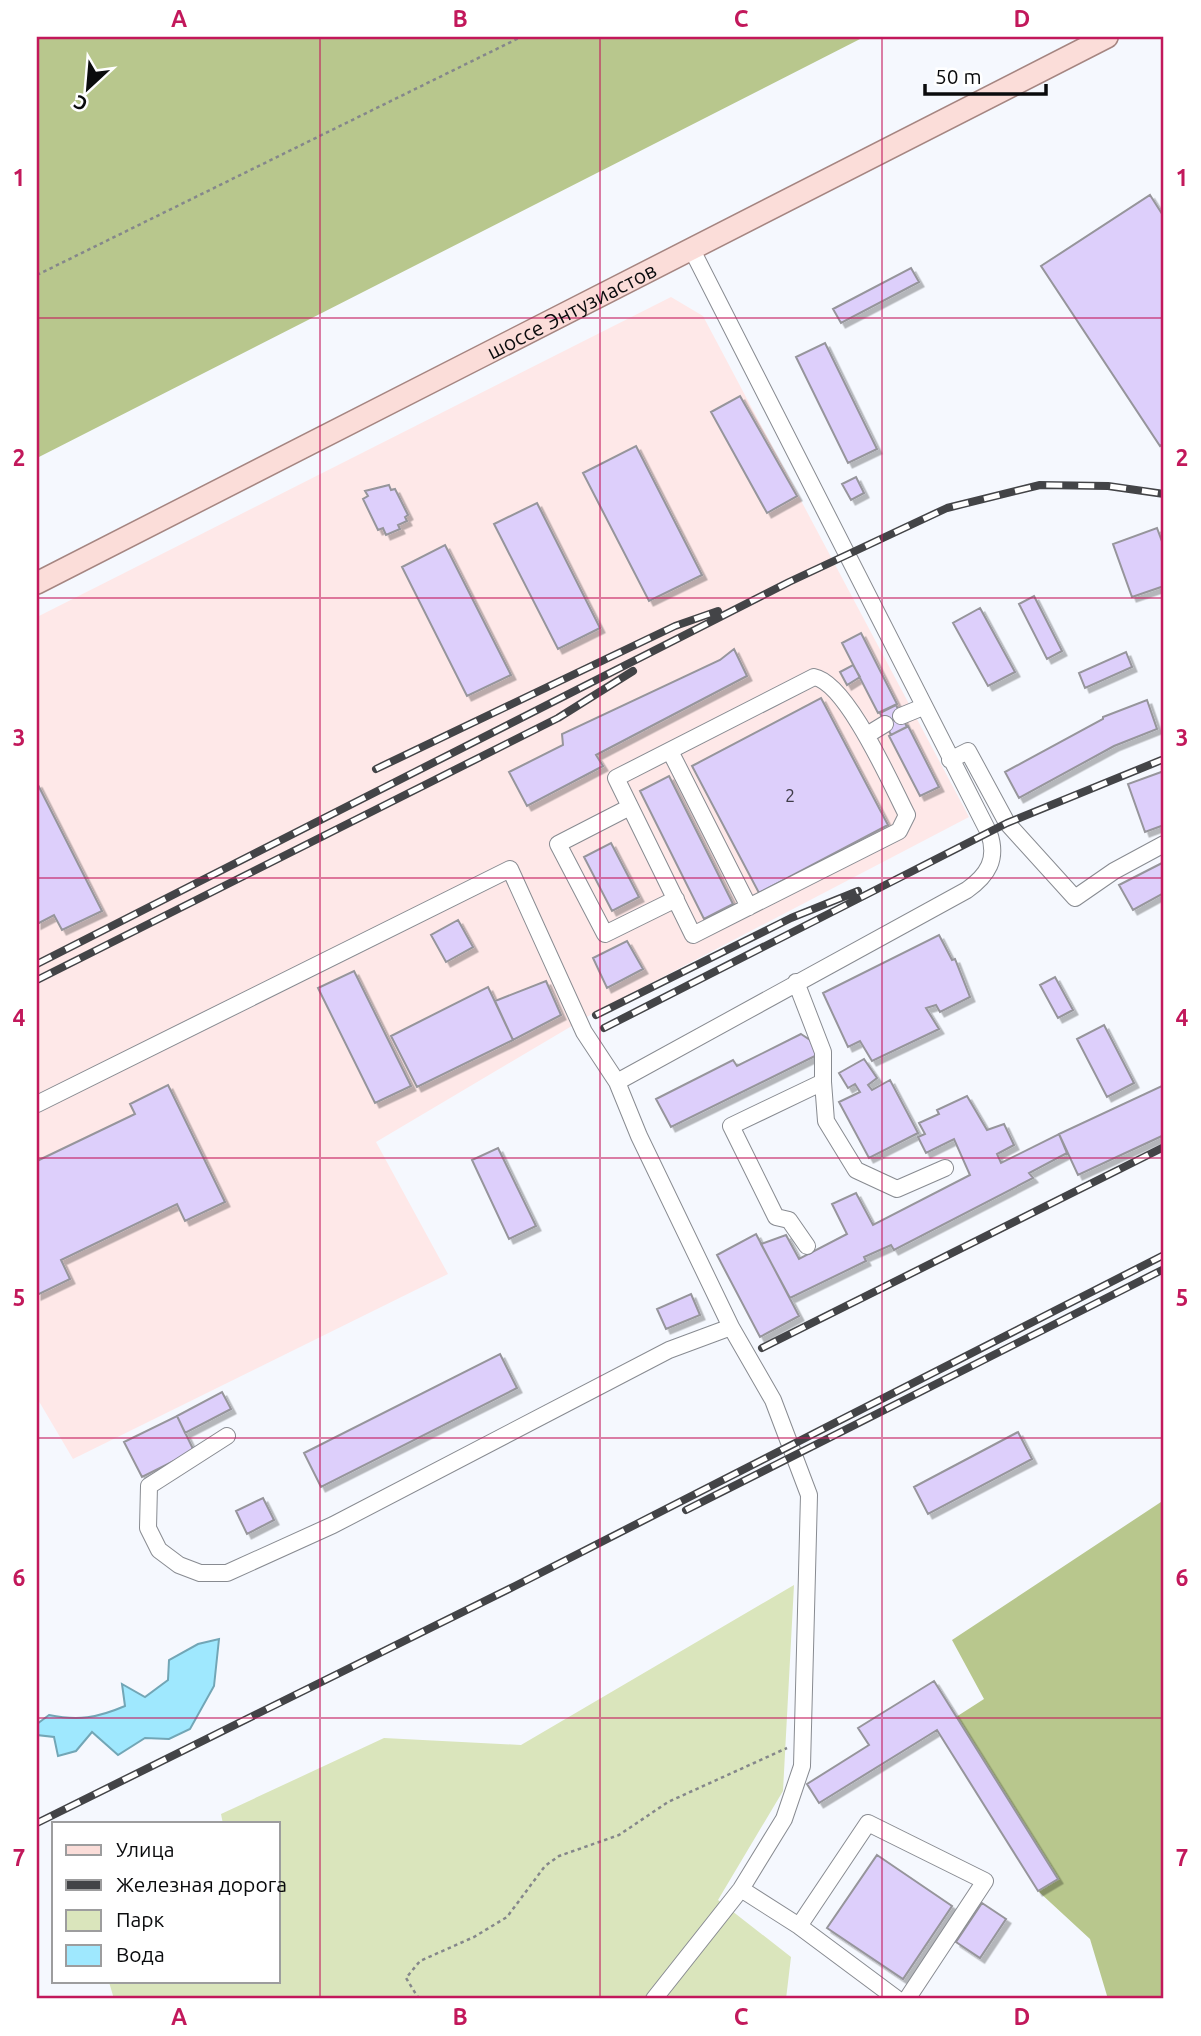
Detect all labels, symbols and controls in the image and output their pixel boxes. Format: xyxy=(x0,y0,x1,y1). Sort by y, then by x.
text: A xyxy=(171,6,187,31)
text: B xyxy=(452,6,468,31)
text: C xyxy=(734,6,749,31)
text: D xyxy=(1014,6,1030,31)
north arrow xyxy=(52,52,122,122)
scale bar xyxy=(925,52,1045,96)
text: 50 m xyxy=(935,64,982,88)
text: С xyxy=(70,91,91,116)
text: 1 xyxy=(13,165,25,190)
text: 1 xyxy=(1176,165,1188,190)
street label: шоссе Энтузиастов xyxy=(483,257,660,363)
text: 2 xyxy=(13,445,25,470)
text: 2 xyxy=(1176,445,1188,470)
text: 3 xyxy=(13,725,25,750)
text: 3 xyxy=(1176,725,1188,750)
house number: 2 xyxy=(785,785,795,805)
text: 4 xyxy=(13,1005,26,1030)
text: 4 xyxy=(1176,1005,1189,1030)
text: 5 xyxy=(13,1285,25,1310)
text: 5 xyxy=(1176,1285,1188,1310)
text: 6 xyxy=(13,1565,26,1590)
text: 6 xyxy=(1176,1565,1189,1590)
legend xyxy=(52,1822,280,1983)
text: Улица xyxy=(116,1837,174,1861)
text: 7 xyxy=(13,1845,25,1870)
text: 7 xyxy=(1176,1845,1188,1870)
text: Железная дорога xyxy=(116,1872,287,1896)
text: Парк xyxy=(116,1907,165,1931)
text: Вода xyxy=(116,1942,165,1966)
text: A xyxy=(171,2004,187,2029)
text: B xyxy=(452,2004,468,2029)
text: C xyxy=(734,2004,749,2029)
text: D xyxy=(1014,2004,1030,2029)

